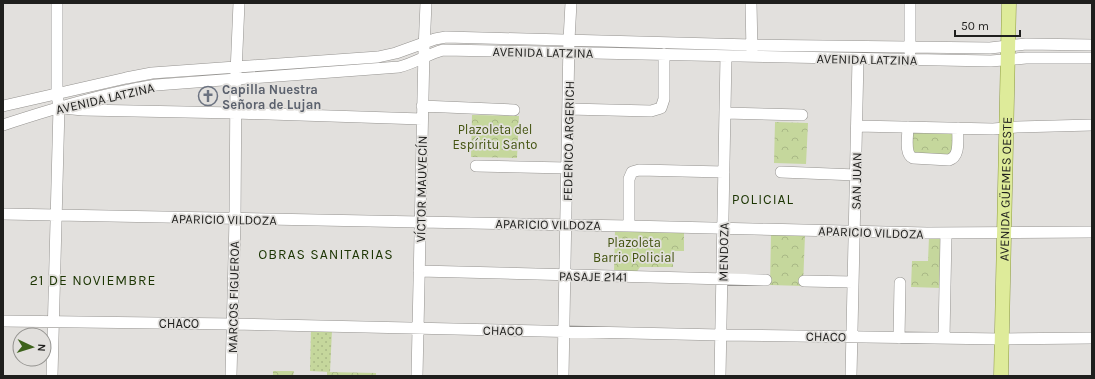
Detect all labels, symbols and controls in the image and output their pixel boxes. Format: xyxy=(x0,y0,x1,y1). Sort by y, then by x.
scale bar xyxy=(955,12,1020,38)
text: 50 m xyxy=(961,19,989,33)
street label: AVENIDA LATZINA xyxy=(493,44,594,61)
street label: AVENIDA LATZINA xyxy=(817,51,918,68)
street label: AVENIDA LATZINA xyxy=(54,80,156,117)
street label: FEDERICO ARGERICH xyxy=(560,81,577,201)
place label: Capilla Nuestra Señora de Lujan xyxy=(222,82,321,112)
church icon: Capilla Nuestra Señora de Lujan xyxy=(197,85,219,107)
street label: AVENIDA GÜEMES OESTE xyxy=(996,117,1015,261)
park label: Plazoleta del Espíritu Santo xyxy=(453,122,537,152)
street label: VÍCTOR MAUVECÍN xyxy=(411,135,430,243)
street label: SAN JUAN xyxy=(849,152,864,210)
district label: POLICIAL xyxy=(732,191,794,208)
street label: APARICIO VILDOZA xyxy=(171,211,277,228)
street label: APARICIO VILDOZA xyxy=(495,216,601,233)
street label: MENDOZA xyxy=(715,222,732,282)
street label: APARICIO VILDOZA xyxy=(818,223,924,242)
park label: Plazoleta Barrio Policial xyxy=(593,235,675,265)
street label: MARCOS FIGUEROA xyxy=(225,240,242,353)
district label: OBRAS SANITARIAS xyxy=(258,246,394,263)
street label: PASAJE 2141 xyxy=(559,268,627,285)
district label: 21 DE NOVIEMBRE xyxy=(30,272,156,289)
street label: CHACO xyxy=(159,316,199,331)
street label: CHACO xyxy=(483,323,523,338)
north arrow xyxy=(12,327,52,367)
street label: CHACO xyxy=(806,329,846,344)
text: N xyxy=(35,343,48,352)

